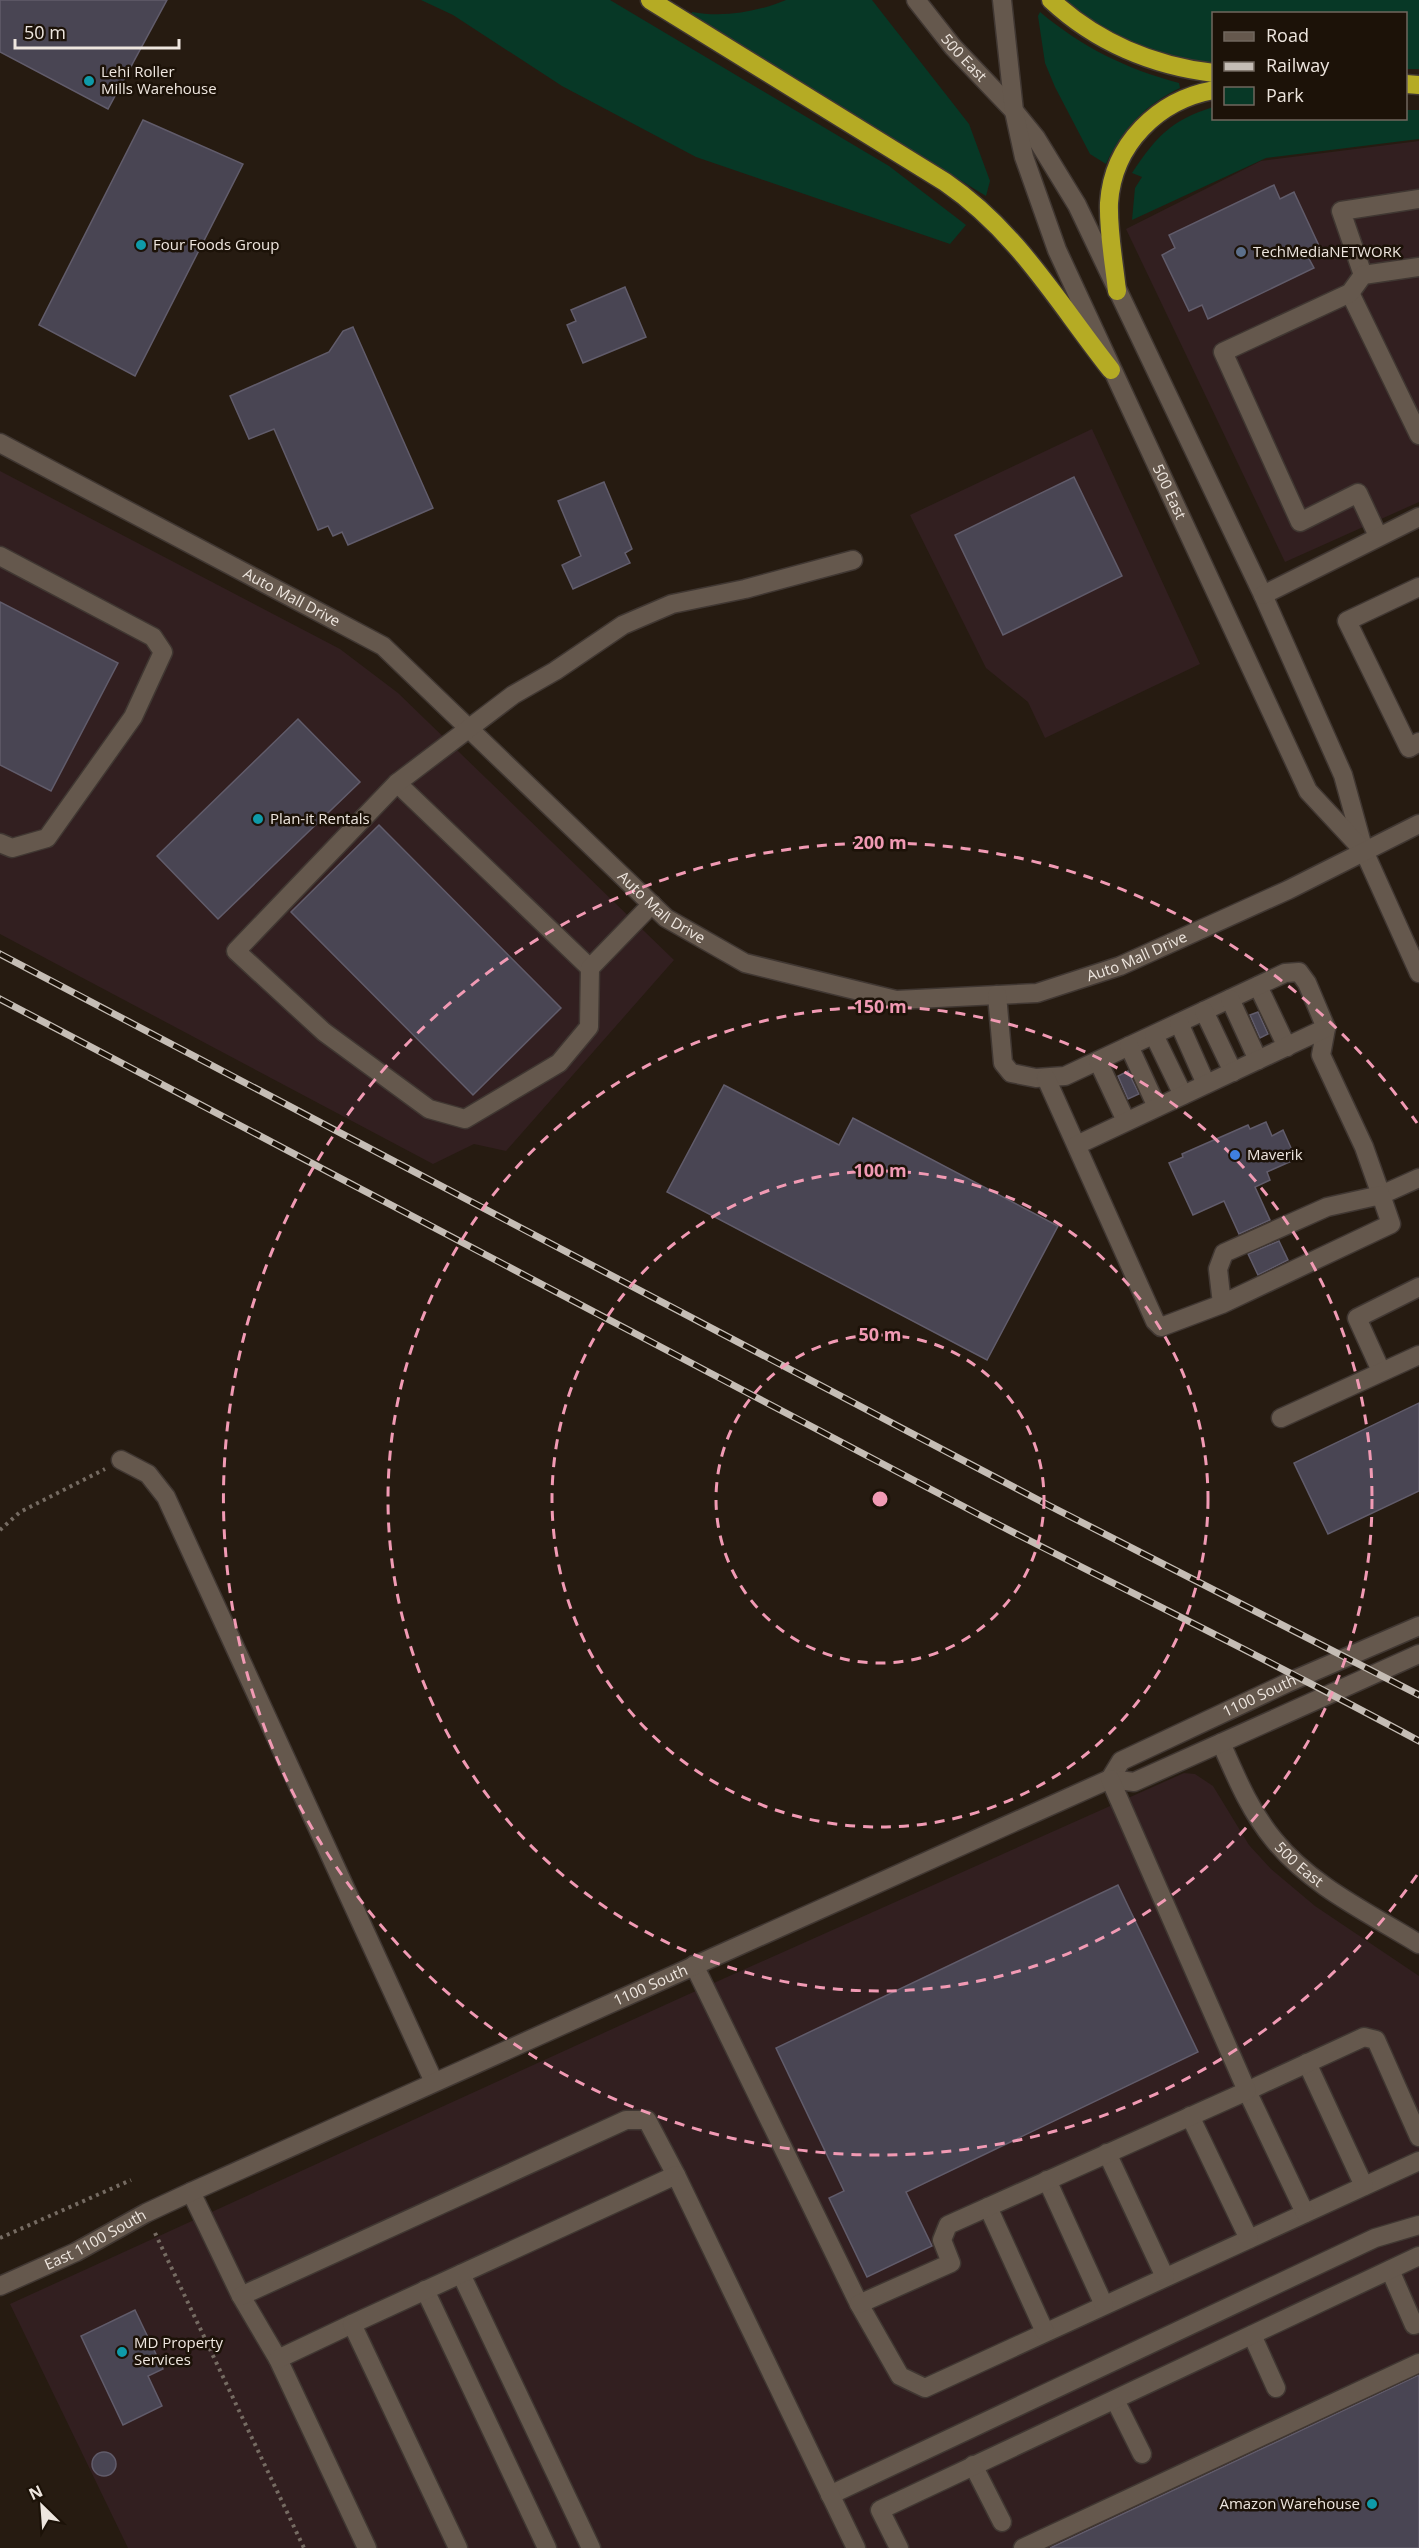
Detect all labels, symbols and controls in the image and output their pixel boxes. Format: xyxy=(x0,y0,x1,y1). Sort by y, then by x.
scale bar xyxy=(15,12,178,50)
legend xyxy=(1212,12,1407,120)
text: 50 m xyxy=(24,20,66,44)
text: Road xyxy=(1266,23,1309,47)
street label: 500 East xyxy=(937,29,992,85)
text: Railway xyxy=(1266,53,1330,77)
place label: Lehi Roller Mills Warehouse xyxy=(101,61,217,98)
marker: Lehi Roller Mills Warehouse xyxy=(82,74,96,88)
text: Park xyxy=(1266,83,1304,107)
place label: Four Foods Group xyxy=(153,234,279,254)
marker: Four Foods Group xyxy=(134,238,148,252)
place label: TechMediaNETWORK xyxy=(1253,241,1402,261)
marker: TechMediaNETWORK xyxy=(1234,245,1248,259)
street label: 500 East xyxy=(1149,461,1192,522)
street label: Auto Mall Drive xyxy=(240,563,344,631)
place label: Plan-it Rentals xyxy=(270,808,370,828)
marker: Plan-it Rentals xyxy=(251,812,265,826)
text: 200 m xyxy=(853,830,907,854)
street label: Auto Mall Drive xyxy=(614,866,709,947)
street label: Auto Mall Drive xyxy=(1084,926,1190,985)
text: 150 m xyxy=(853,994,907,1018)
place label: Maverik xyxy=(1247,1144,1303,1164)
marker: Maverik xyxy=(1228,1148,1242,1162)
text: 100 m xyxy=(853,1158,907,1182)
text: 50 m xyxy=(859,1322,901,1346)
centre of rings xyxy=(870,1489,890,1509)
street label: 1100 South xyxy=(1219,1669,1299,1721)
street label: 500 East xyxy=(1271,1837,1328,1891)
street label: 1100 South xyxy=(610,1959,690,2010)
street label: East 1100 South xyxy=(41,2204,149,2274)
place label: MD Property Services xyxy=(134,2332,224,2369)
marker: MD Property Services xyxy=(115,2345,129,2359)
north arrow xyxy=(12,2476,72,2536)
text: N xyxy=(25,2480,46,2505)
place label: Amazon Warehouse xyxy=(1219,2493,1360,2513)
marker: Amazon Warehouse xyxy=(1365,2497,1379,2511)

